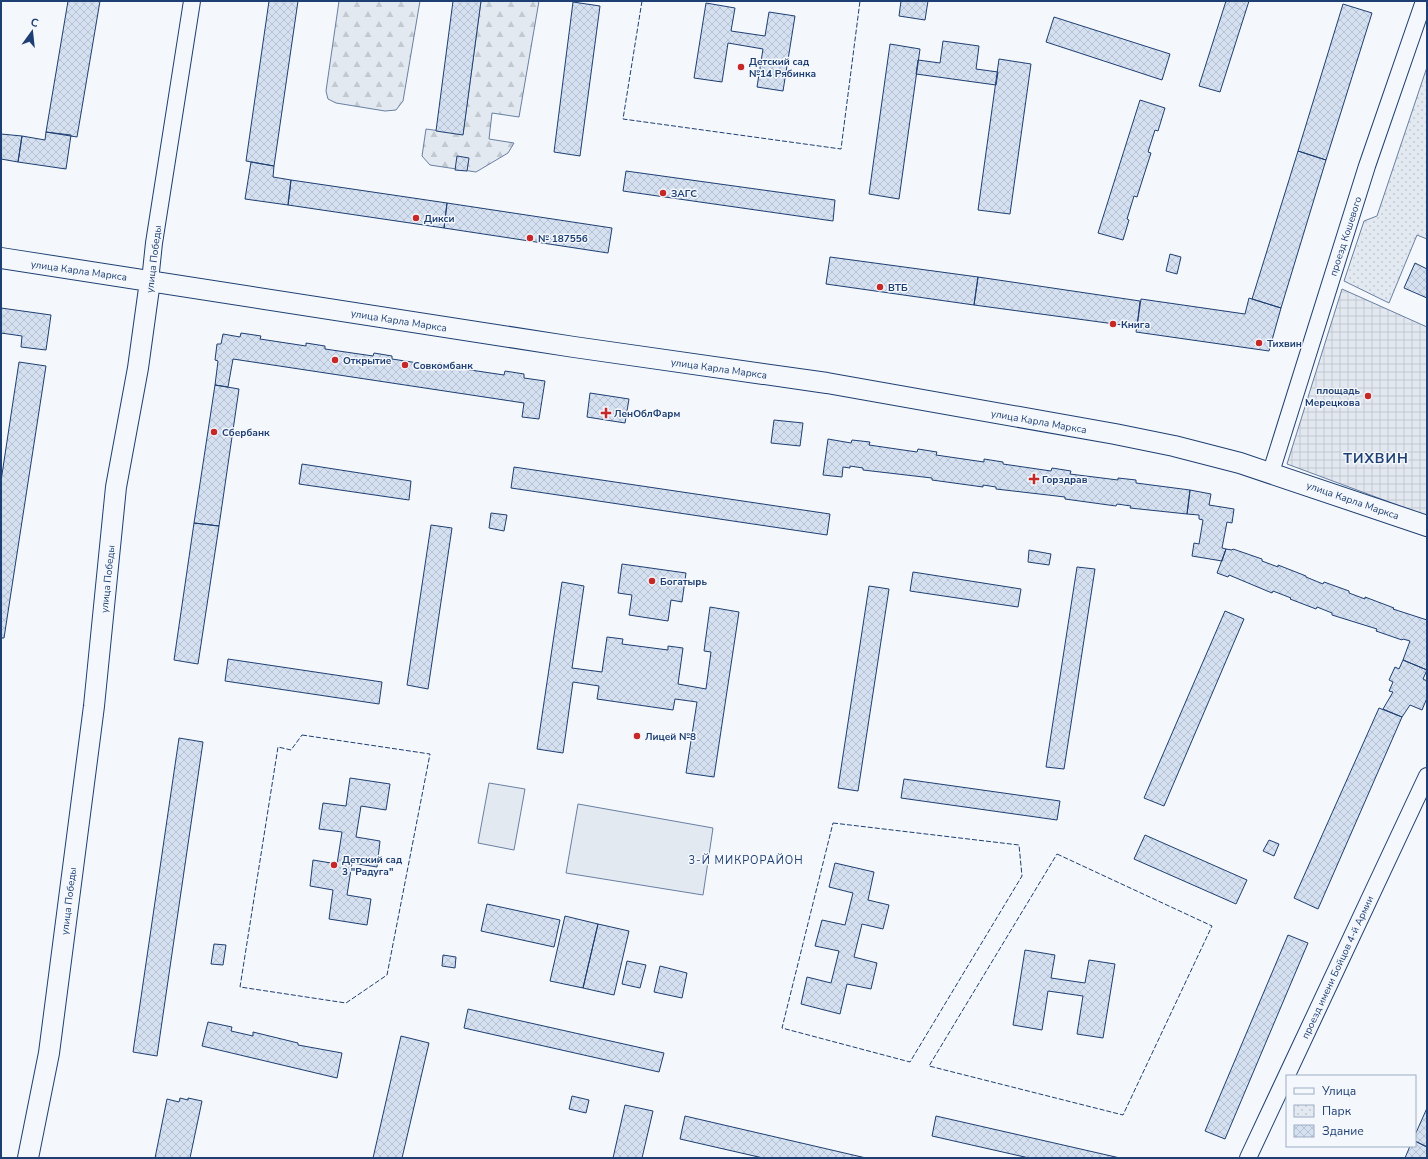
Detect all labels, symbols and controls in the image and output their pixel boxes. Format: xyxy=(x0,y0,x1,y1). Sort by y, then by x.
north arrow xyxy=(12,12,52,52)
text: С xyxy=(29,15,41,31)
place label: Детский сад №14 Рябинка xyxy=(749,55,816,81)
marker: Детский сад №14 Рябинка xyxy=(736,62,746,72)
place label: ЗАГС xyxy=(671,187,697,201)
marker: ЗАГС xyxy=(658,188,668,198)
street label: проезд Кошевого xyxy=(1326,194,1366,278)
place label: Дикси xyxy=(424,212,455,226)
marker: Дикси xyxy=(411,213,421,223)
street label: улица Победы xyxy=(143,225,165,294)
place label: № 187556 xyxy=(538,232,588,246)
marker: № 187556 xyxy=(525,233,535,243)
street label: улица Карла Маркса xyxy=(30,257,128,285)
place label: ВТБ xyxy=(888,281,908,295)
marker: ВТБ xyxy=(875,282,885,292)
street label: улица Карла Маркса xyxy=(350,306,448,335)
place label: Книга xyxy=(1121,318,1150,332)
marker: Книга xyxy=(1108,319,1118,329)
place label: Тихвин xyxy=(1267,337,1302,351)
marker: Тихвин xyxy=(1254,338,1264,348)
place label: Открытие xyxy=(343,354,392,368)
marker: Открытие xyxy=(330,355,340,365)
street label: улица Карла Маркса xyxy=(670,355,768,383)
place label: Совкомбанк xyxy=(413,359,473,373)
marker: Совкомбанк xyxy=(400,360,410,370)
place label: площадь Мерецкова xyxy=(1305,384,1360,410)
marker: площадь Мерецкова xyxy=(1363,391,1373,401)
place label: ЛенОблФарм xyxy=(614,407,680,421)
street label: улица Карла Маркса xyxy=(990,407,1088,437)
marker: ЛенОблФарм xyxy=(601,408,611,418)
place label: Сбербанк xyxy=(222,426,270,440)
marker: Сбербанк xyxy=(209,427,219,437)
district label: ТИХВИН xyxy=(1343,449,1409,468)
place label: Горздрав xyxy=(1042,473,1088,487)
marker: Горздрав xyxy=(1029,474,1039,484)
street label: улица Карла Маркса xyxy=(1305,479,1401,523)
street label: улица Победы xyxy=(97,545,119,614)
place label: Богатырь xyxy=(660,575,707,589)
marker: Богатырь xyxy=(647,576,657,586)
place label: Лицей №8 xyxy=(645,730,696,744)
marker: Лицей №8 xyxy=(632,731,642,741)
place label: Детский сад 3 "Радуга" xyxy=(342,853,402,879)
district label: 3-Й МИКРОРАЙОН xyxy=(688,853,804,868)
marker: Детский сад 3 "Радуга" xyxy=(329,860,339,870)
street label: улица Победы xyxy=(58,867,80,936)
street label: проезд имени Бойцов 4-й Армии xyxy=(1298,893,1377,1041)
legend xyxy=(1286,1075,1416,1147)
text: Улица xyxy=(1321,1083,1356,1099)
text: Парк xyxy=(1322,1103,1352,1119)
text: Здание xyxy=(1322,1123,1364,1139)

